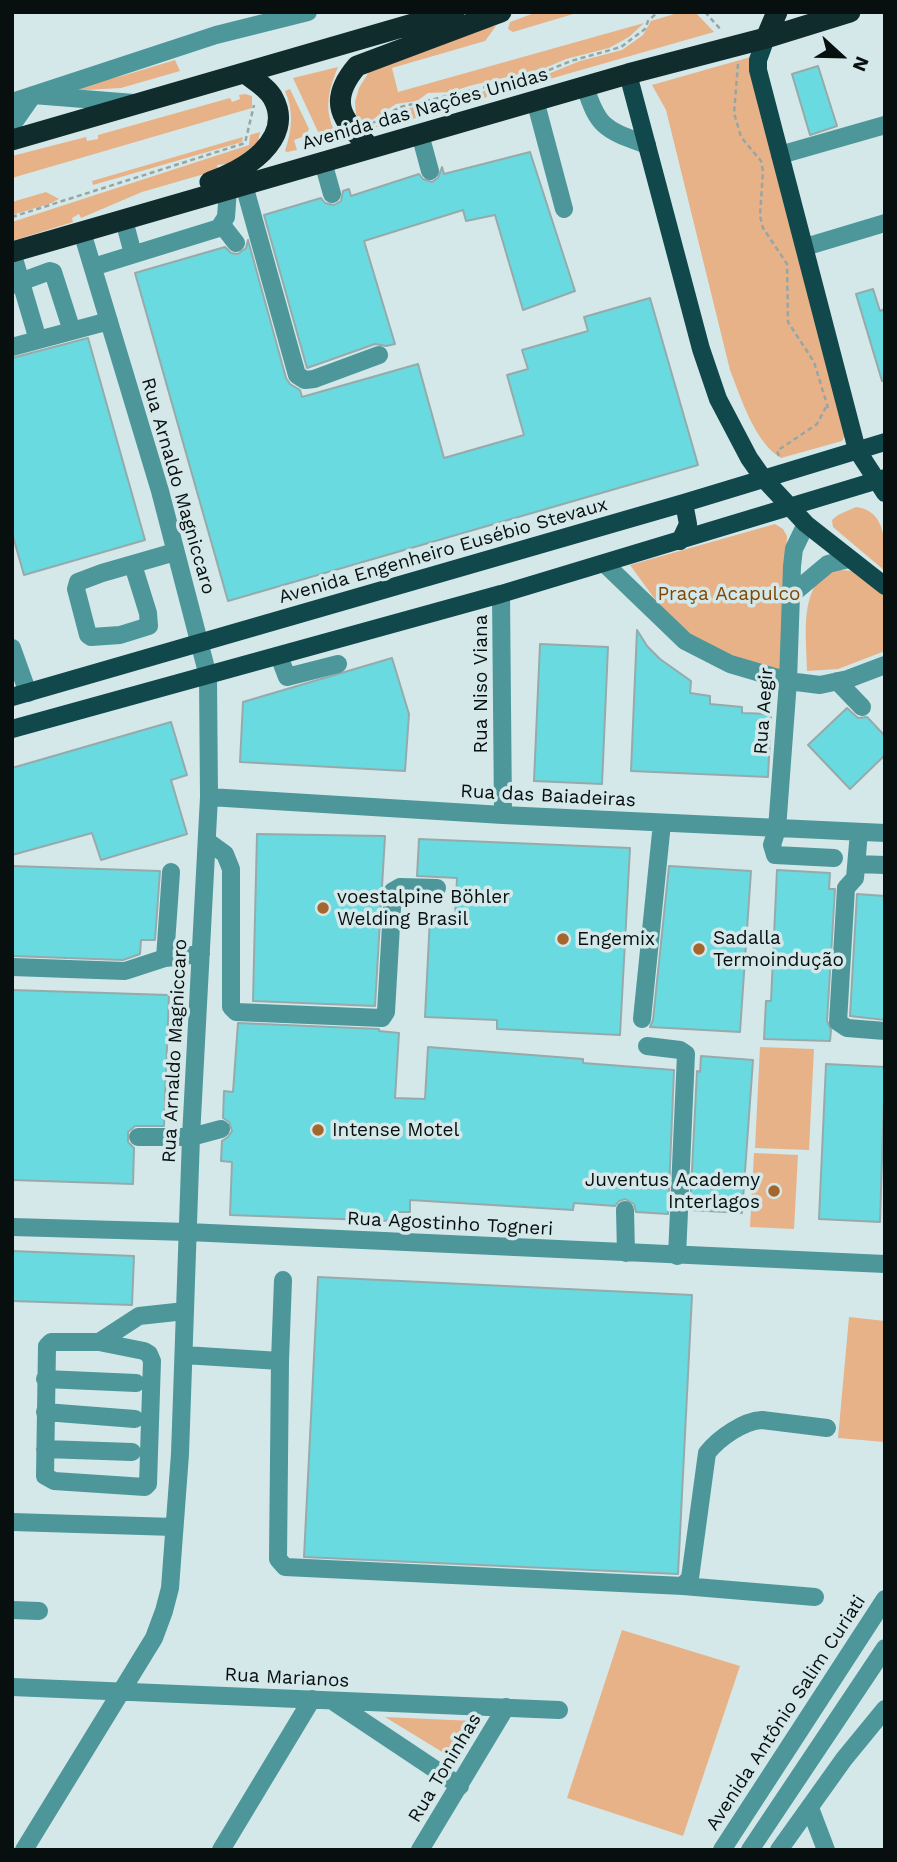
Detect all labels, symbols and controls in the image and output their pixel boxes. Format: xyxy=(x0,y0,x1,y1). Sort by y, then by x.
north arrow xyxy=(806,21,876,91)
text: N xyxy=(848,53,874,75)
street label: Avenida das Nações Unidas xyxy=(299,63,551,155)
street label: Rua Arnaldo Magniccaro xyxy=(136,375,220,597)
street label: Avenida Engenheiro Eusébio Stevaux xyxy=(276,493,610,609)
park label: Praça Acapulco xyxy=(658,583,800,605)
street label: Rua Niso Viana xyxy=(470,615,492,753)
street label: Rua Aegir xyxy=(750,666,778,756)
street label: Rua das Baiadeiras xyxy=(460,780,636,812)
place label: voestalpine Böhler Welding Brasil xyxy=(337,886,510,930)
marker: voestalpine Böhler Welding Brasil xyxy=(315,900,331,916)
place label: Sadalla Termoindução xyxy=(713,927,844,971)
place label: Engemix xyxy=(577,928,655,950)
marker: Engemix xyxy=(555,931,571,947)
street label: Rua Arnaldo Magniccaro xyxy=(158,938,192,1164)
marker: Sadalla Termoindução xyxy=(691,941,707,957)
place label: Intense Motel xyxy=(332,1119,459,1141)
marker: Intense Motel xyxy=(310,1122,326,1138)
place label: Juventus Academy Interlagos xyxy=(585,1169,760,1213)
marker: Juventus Academy Interlagos xyxy=(766,1183,782,1199)
street label: Rua Agostinho Togneri xyxy=(346,1207,554,1241)
street label: Avenida Antônio Salim Curiati xyxy=(701,1591,871,1835)
street label: Rua Marianos xyxy=(224,1663,350,1693)
street label: Rua Toninhas xyxy=(403,1709,487,1827)

